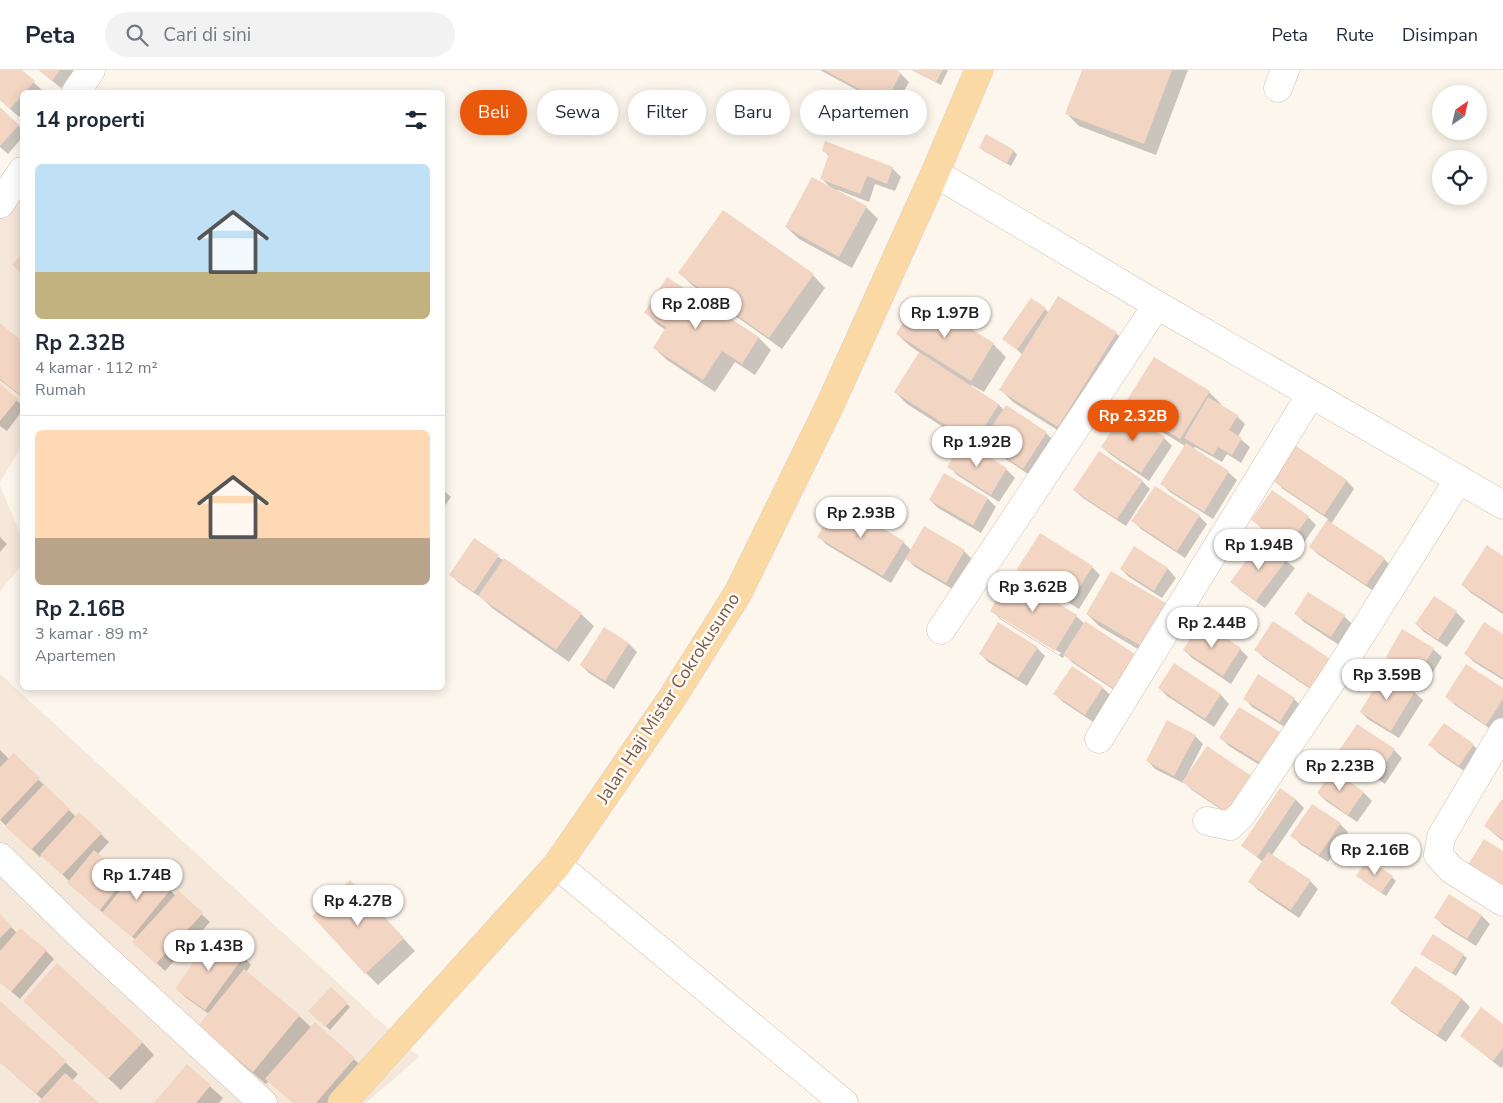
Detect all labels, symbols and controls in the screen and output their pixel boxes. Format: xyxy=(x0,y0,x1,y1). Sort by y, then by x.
search box xyxy=(105,12,455,57)
text: Peta xyxy=(25,19,75,51)
icon: search xyxy=(123,21,151,49)
text: Cari di sini xyxy=(163,22,251,48)
text: Peta xyxy=(1272,23,1308,47)
text: Rute xyxy=(1336,23,1374,47)
text: Disimpan xyxy=(1402,23,1478,47)
north arrow xyxy=(1432,85,1488,140)
map controls xyxy=(1432,85,1487,205)
chip: Beli xyxy=(460,90,527,135)
chip: Sewa xyxy=(537,90,618,135)
chip: Filter xyxy=(628,90,706,135)
chip: Baru xyxy=(716,90,790,135)
chip: Apartemen xyxy=(800,90,927,135)
text: 14 properti xyxy=(35,106,145,134)
icon: filters xyxy=(402,106,430,134)
button: locate xyxy=(1432,150,1487,205)
icon: home xyxy=(188,197,278,287)
pin: Rp 2.08B xyxy=(644,288,748,330)
text: Rp 2.08B xyxy=(662,293,730,315)
pin: Rp 1.97B xyxy=(893,296,997,339)
text: Rp 1.97B xyxy=(911,302,979,324)
text: Rp 2.32B xyxy=(35,329,125,357)
text: 4 kamar · 112 m² xyxy=(35,357,158,379)
text: Rumah xyxy=(35,379,86,401)
pin: Rp 2.32B xyxy=(1081,400,1185,442)
text: Rp 2.32B xyxy=(1099,405,1167,427)
pin: Rp 1.92B xyxy=(925,426,1029,468)
text: Rp 1.92B xyxy=(943,431,1011,453)
icon: home xyxy=(188,462,278,552)
pin: Rp 2.93B xyxy=(809,496,913,539)
text: Rp 2.93B xyxy=(827,502,895,524)
pin: Rp 1.94B xyxy=(1207,528,1311,571)
text: Rp 1.94B xyxy=(1225,534,1293,556)
pin: Rp 3.62B xyxy=(981,570,1085,613)
text: Rp 3.62B xyxy=(999,576,1067,598)
street label: Jalan Haji Mistar Cokrokusumo xyxy=(590,588,745,809)
text: Rp 2.16B xyxy=(35,595,125,623)
pin: Rp 2.44B xyxy=(1160,606,1264,649)
text: Rp 2.44B xyxy=(1178,612,1246,634)
text: 3 kamar · 89 m² xyxy=(35,623,148,645)
text: Apartemen xyxy=(35,645,116,667)
pin: Rp 3.59B xyxy=(1335,658,1439,701)
text: Rp 3.59B xyxy=(1353,664,1421,686)
pin: Rp 2.23B xyxy=(1288,750,1392,792)
text: Rp 2.23B xyxy=(1306,755,1374,777)
pin: Rp 2.16B xyxy=(1323,834,1427,876)
text: Rp 2.16B xyxy=(1341,839,1409,861)
pin: Rp 1.74B xyxy=(85,858,189,901)
text: Rp 1.74B xyxy=(103,864,171,886)
pin: Rp 4.27B xyxy=(306,884,410,927)
text: Rp 4.27B xyxy=(324,890,392,912)
pin: Rp 1.43B xyxy=(157,930,261,972)
text: Rp 1.43B xyxy=(175,935,243,957)

